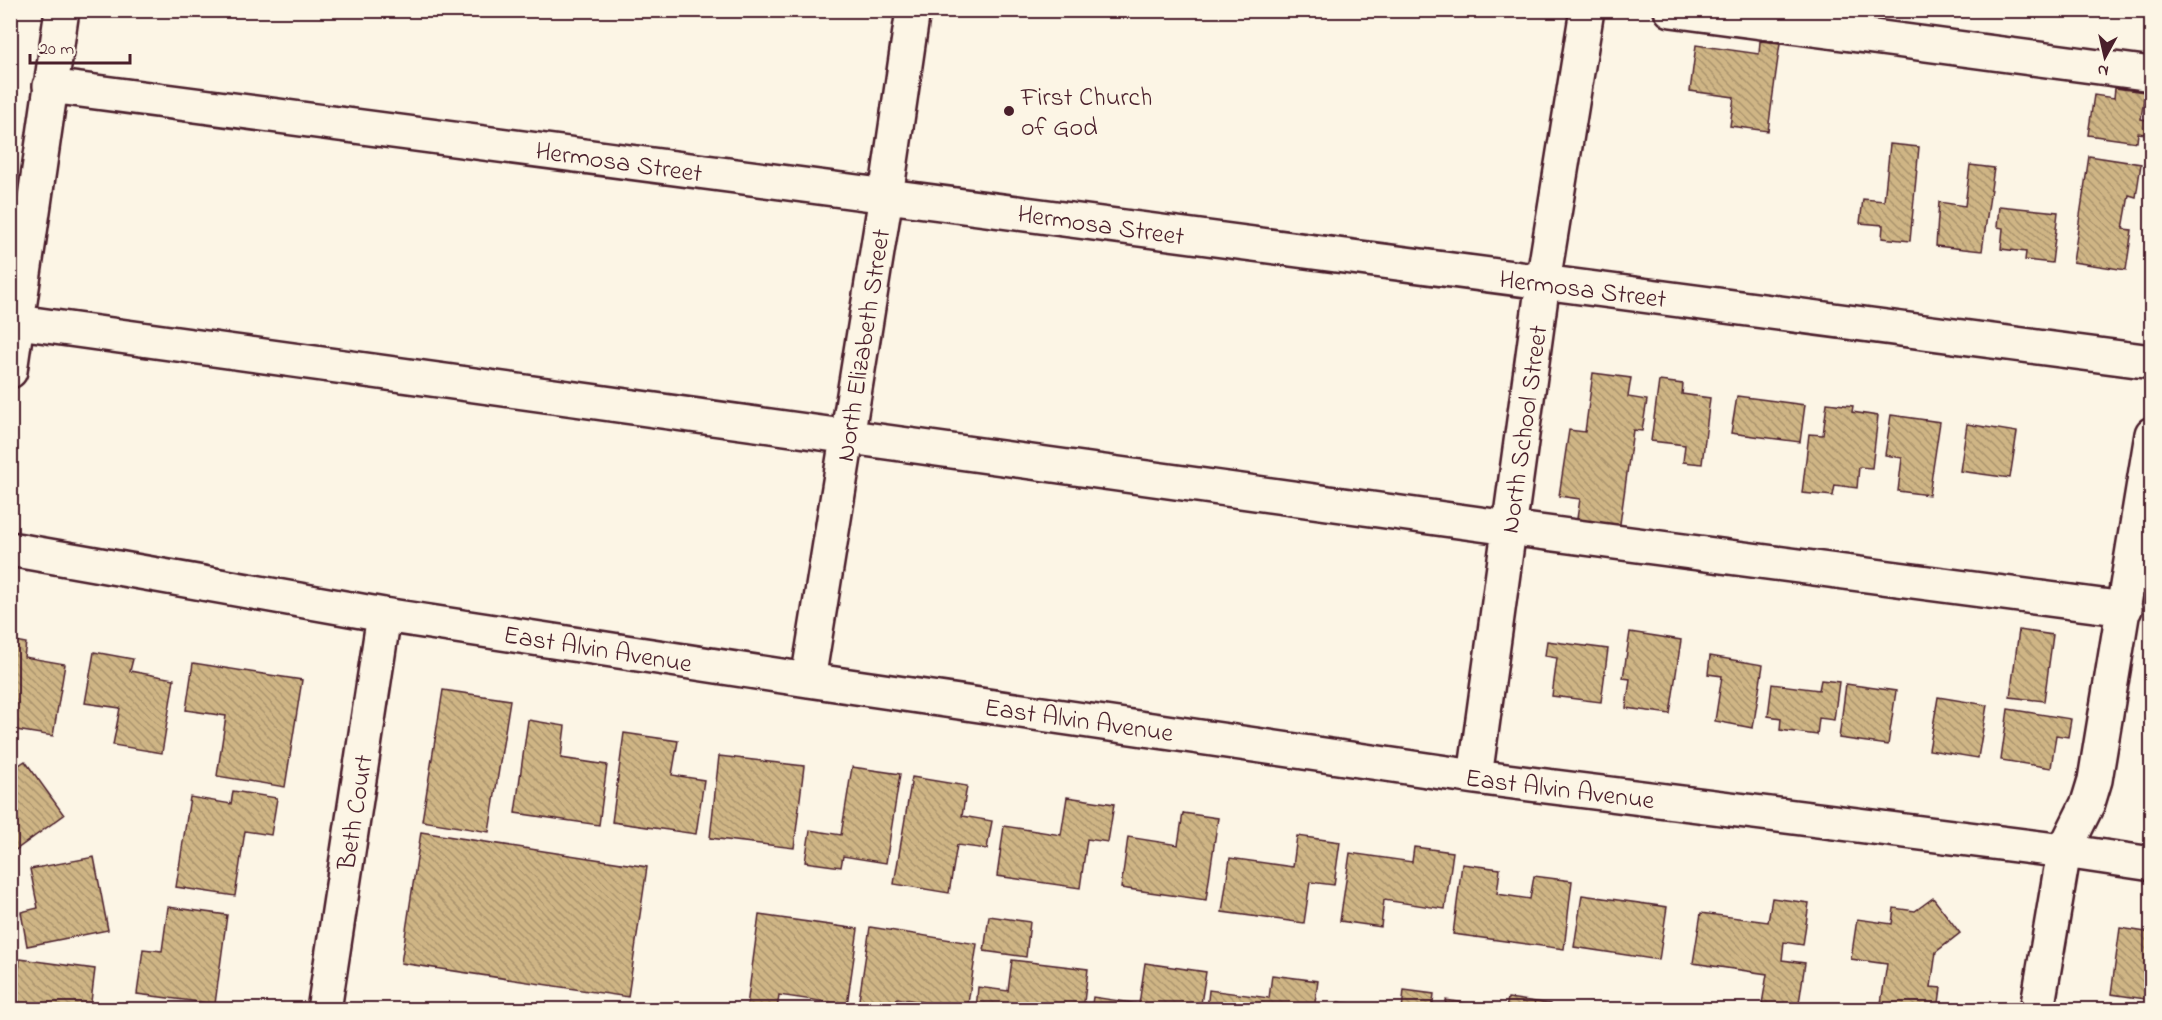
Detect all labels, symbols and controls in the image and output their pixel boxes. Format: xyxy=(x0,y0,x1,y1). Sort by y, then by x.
scale bar xyxy=(30,27,130,65)
north arrow xyxy=(2075,27,2135,87)
text: 20 m xyxy=(39,37,74,63)
text: N xyxy=(2096,57,2110,83)
place label: First Church of God xyxy=(1020,80,1152,148)
marker: First Church of God xyxy=(1002,104,1016,118)
street label: Hermosa Street xyxy=(533,133,705,194)
street label: Hermosa Street xyxy=(1015,196,1187,257)
street label: North Elizabeth Street xyxy=(828,226,902,464)
street label: Hermosa Street xyxy=(1497,262,1668,320)
street label: North School Street xyxy=(1493,323,1559,536)
street label: East Alvin Avenue xyxy=(501,617,695,685)
street label: East Alvin Avenue xyxy=(982,690,1176,754)
street label: Beth Court xyxy=(329,752,385,874)
street label: East Alvin Avenue xyxy=(1463,761,1657,821)

